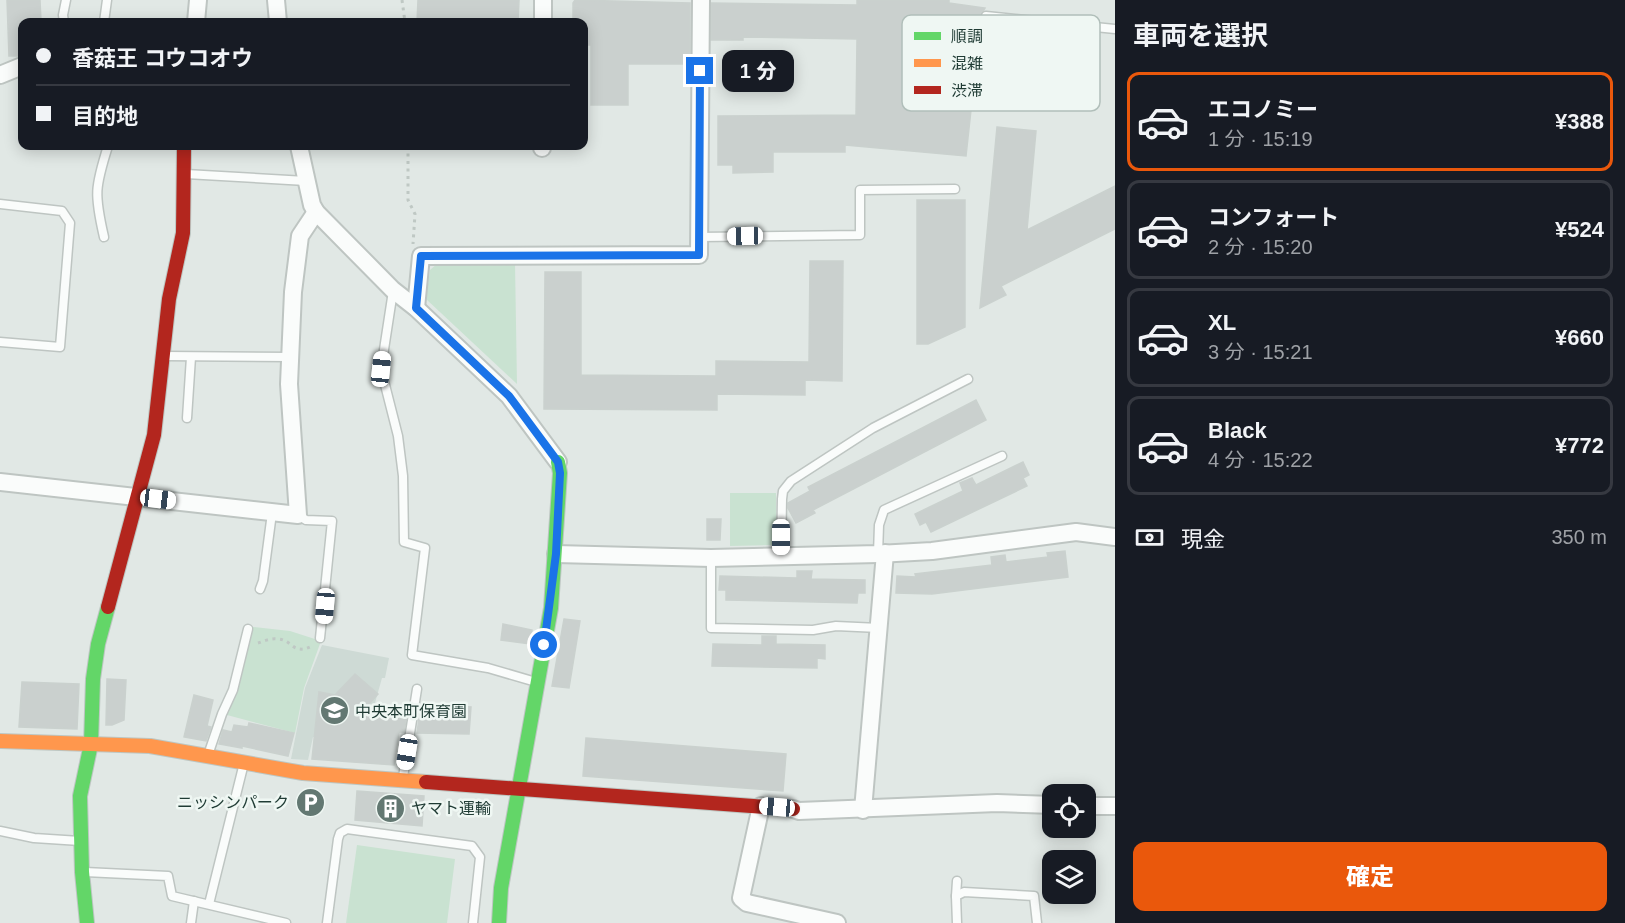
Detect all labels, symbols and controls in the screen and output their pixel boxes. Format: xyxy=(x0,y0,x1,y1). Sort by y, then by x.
legend xyxy=(902,15,1100,111)
text: 車両を選択 xyxy=(1133,21,1268,51)
text: 順調 xyxy=(951,28,983,45)
text: 香菇王 コウコオウ xyxy=(72,46,253,71)
callout: 1 分 xyxy=(721,50,793,92)
text: 混雑 xyxy=(951,55,983,72)
route end xyxy=(686,57,713,84)
text: 1 分 xyxy=(740,60,776,82)
text: 渋滞 xyxy=(951,82,983,99)
icon: car xyxy=(1136,95,1190,149)
text: エコノミー xyxy=(1208,97,1318,122)
text: 目的地 xyxy=(72,104,138,129)
text: ¥388 xyxy=(1555,109,1604,134)
text: 1 分 · 15:19 xyxy=(1208,128,1313,150)
icon: car xyxy=(1136,203,1190,257)
text: コンフォート xyxy=(1208,205,1339,230)
text: ¥524 xyxy=(1555,217,1604,242)
car xyxy=(727,227,763,245)
text: 2 分 · 15:20 xyxy=(1208,236,1313,258)
text: XL xyxy=(1208,310,1236,335)
icon: car xyxy=(1136,311,1190,365)
text: ¥660 xyxy=(1555,325,1604,350)
text: 3 分 · 15:21 xyxy=(1208,341,1313,363)
car xyxy=(370,350,392,388)
text: Black xyxy=(1208,418,1267,443)
icon: car xyxy=(1136,419,1190,473)
text: ¥772 xyxy=(1555,433,1604,458)
text: 4 分 · 15:22 xyxy=(1208,449,1313,471)
car xyxy=(139,488,177,510)
car xyxy=(772,519,790,555)
icon: cash xyxy=(1133,521,1166,554)
text: 350 m xyxy=(1551,526,1607,548)
text: 現金 xyxy=(1181,527,1225,552)
car xyxy=(314,587,336,625)
route start xyxy=(530,631,557,658)
school or university icon: 中央本町保育園 xyxy=(318,695,350,727)
place label: 中央本町保育園 xyxy=(355,703,467,720)
car xyxy=(395,733,419,771)
map controls xyxy=(1042,784,1096,904)
button: locate xyxy=(1042,784,1096,838)
parking icon: ニッシンパーク xyxy=(294,786,326,818)
building icon: ヤマト運輸 xyxy=(374,792,406,824)
place label: ニッシンパーク xyxy=(177,794,289,811)
car xyxy=(758,796,796,818)
place label: ヤマト運輸 xyxy=(411,800,491,817)
button: 確定 xyxy=(1133,842,1607,911)
button: layers xyxy=(1042,850,1096,904)

